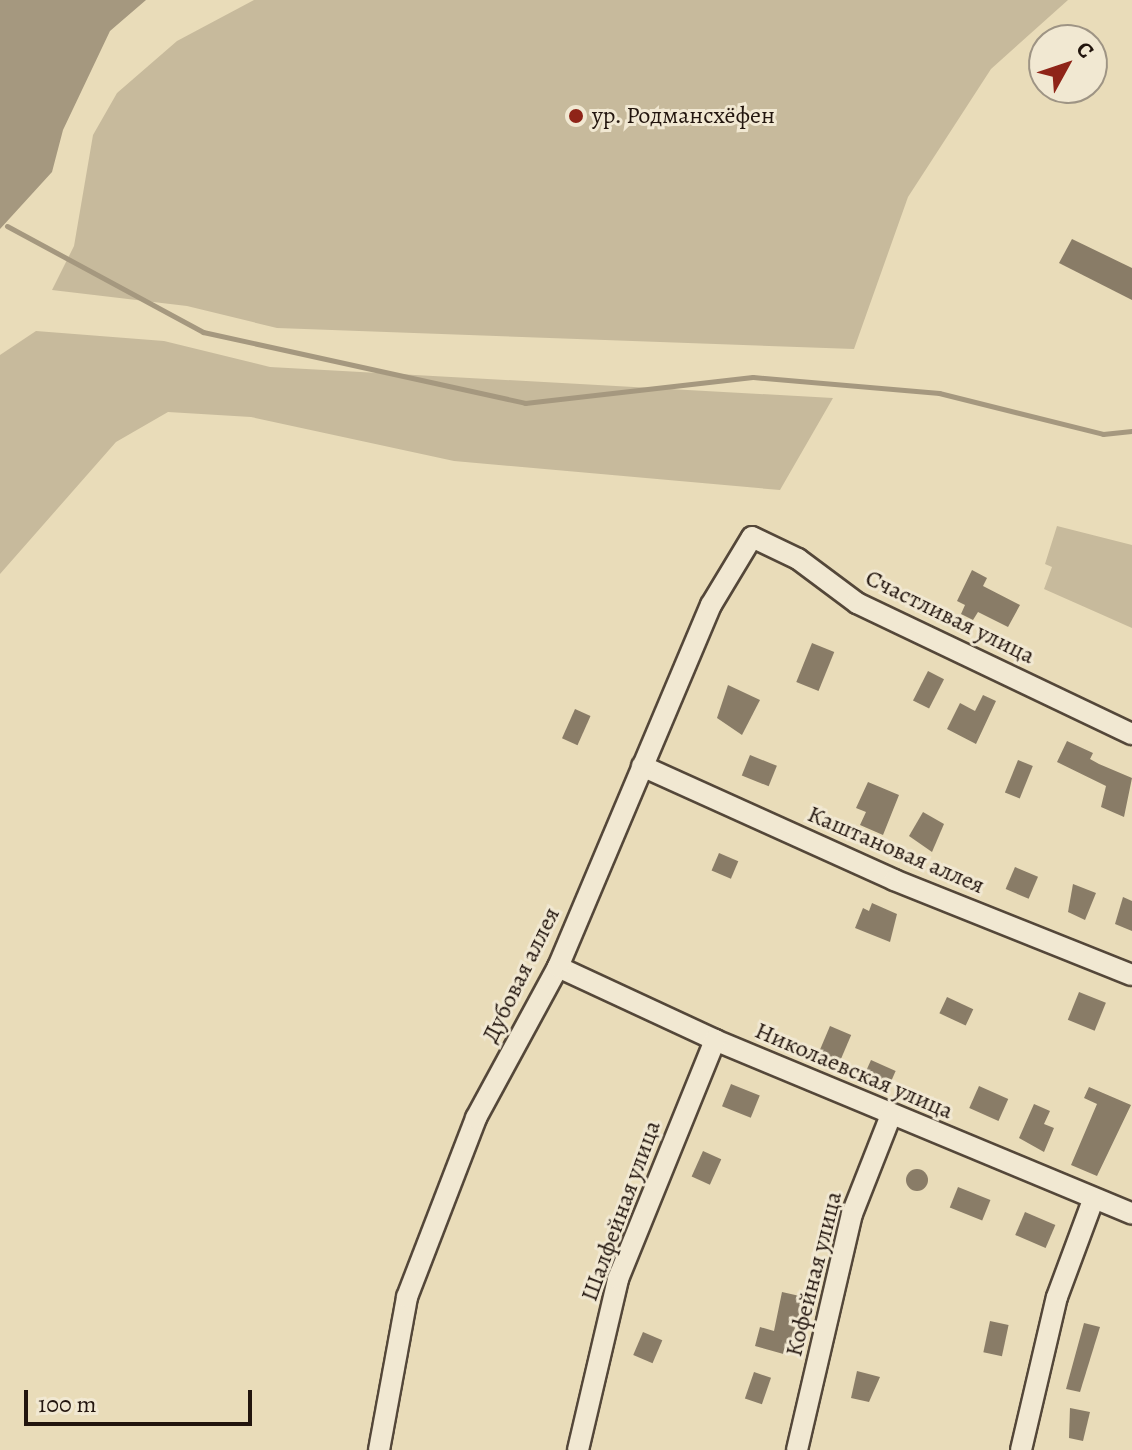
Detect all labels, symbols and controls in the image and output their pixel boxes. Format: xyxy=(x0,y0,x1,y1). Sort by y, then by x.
north arrow xyxy=(1028,24,1108,104)
text: С xyxy=(1069,35,1101,65)
place label: ур. Родмансхёфен xyxy=(592,102,775,130)
marker: ур. Родмансхёфен xyxy=(567,107,585,125)
street label: Счастливая улица xyxy=(861,564,1039,670)
street label: Каштановая аллея xyxy=(803,800,989,900)
street label: Дубовая аллея xyxy=(476,903,566,1047)
street label: Николаевская улица xyxy=(751,1016,957,1126)
street label: Шалфейная улица xyxy=(575,1117,667,1305)
street label: Кофейная улица xyxy=(780,1189,848,1359)
scale bar xyxy=(28,1374,256,1424)
text: 100 m xyxy=(38,1388,97,1420)

